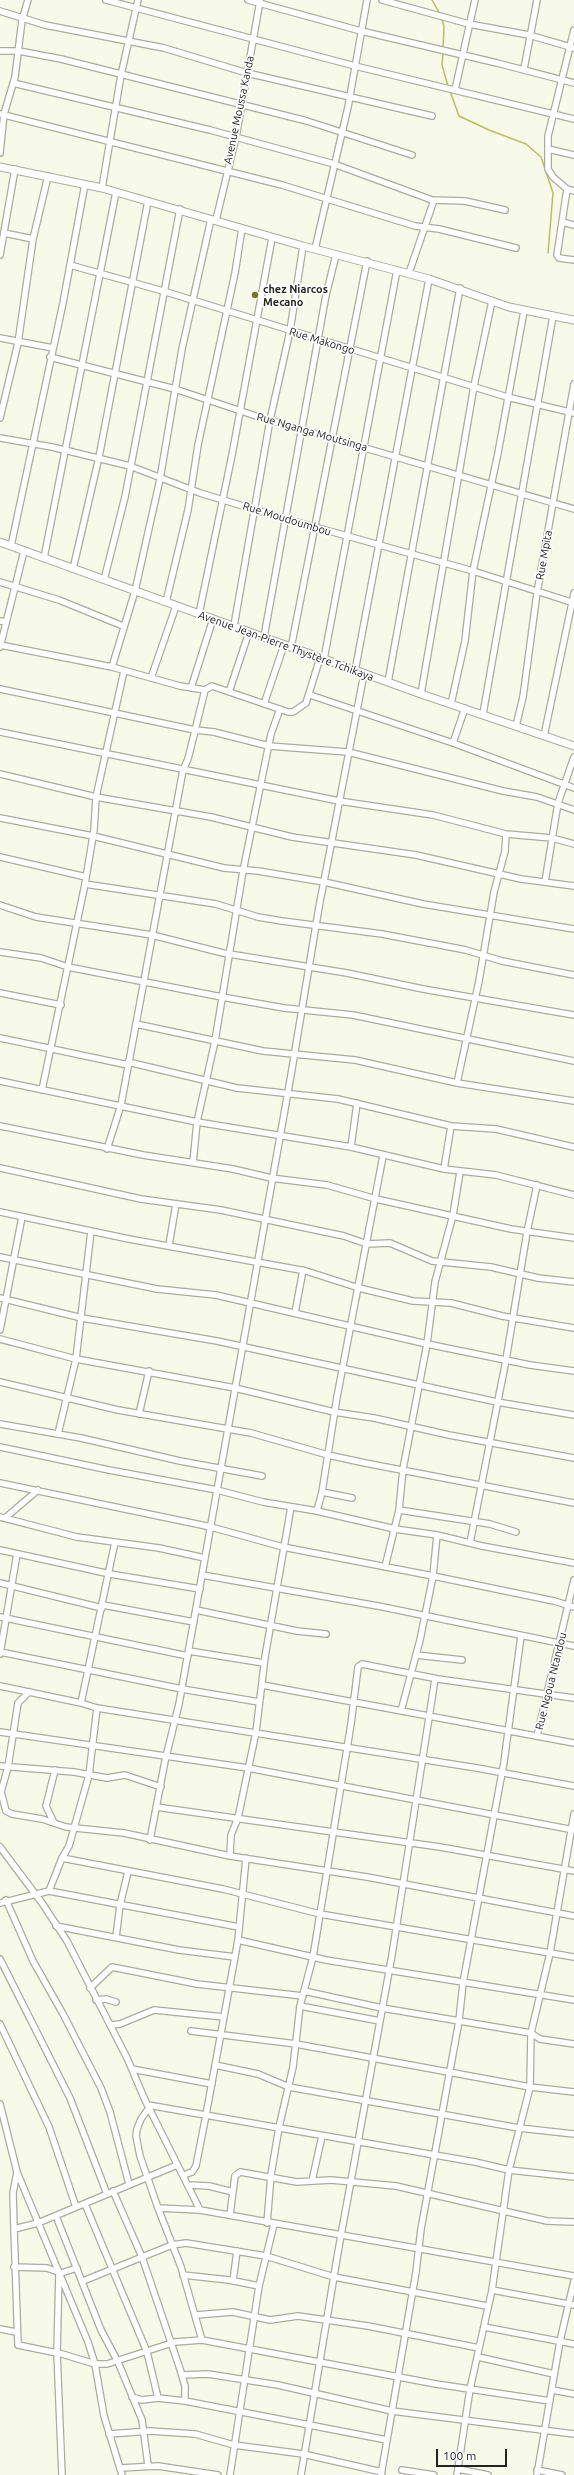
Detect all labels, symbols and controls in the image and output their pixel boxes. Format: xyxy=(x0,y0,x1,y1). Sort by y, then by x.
street label: Avenue Moussa Kanda xyxy=(221,55,257,165)
place label: chez Niarcos Mecano xyxy=(263,282,328,308)
marker: chez Niarcos Mecano xyxy=(250,290,260,300)
street label: Rue Makongo xyxy=(288,325,356,357)
street label: Rue Nganga Moutsinga xyxy=(255,410,369,454)
street label: Rue Moudoumbou xyxy=(241,499,333,539)
street label: Rue Mpita xyxy=(533,529,555,581)
street label: Avenue Jean-Pierre Thystère Tchikaya xyxy=(196,608,376,684)
street label: Rue Ngoua Ntandou xyxy=(532,1631,570,1731)
scale bar xyxy=(438,2441,509,2467)
text: 100 m xyxy=(443,2449,476,2462)

